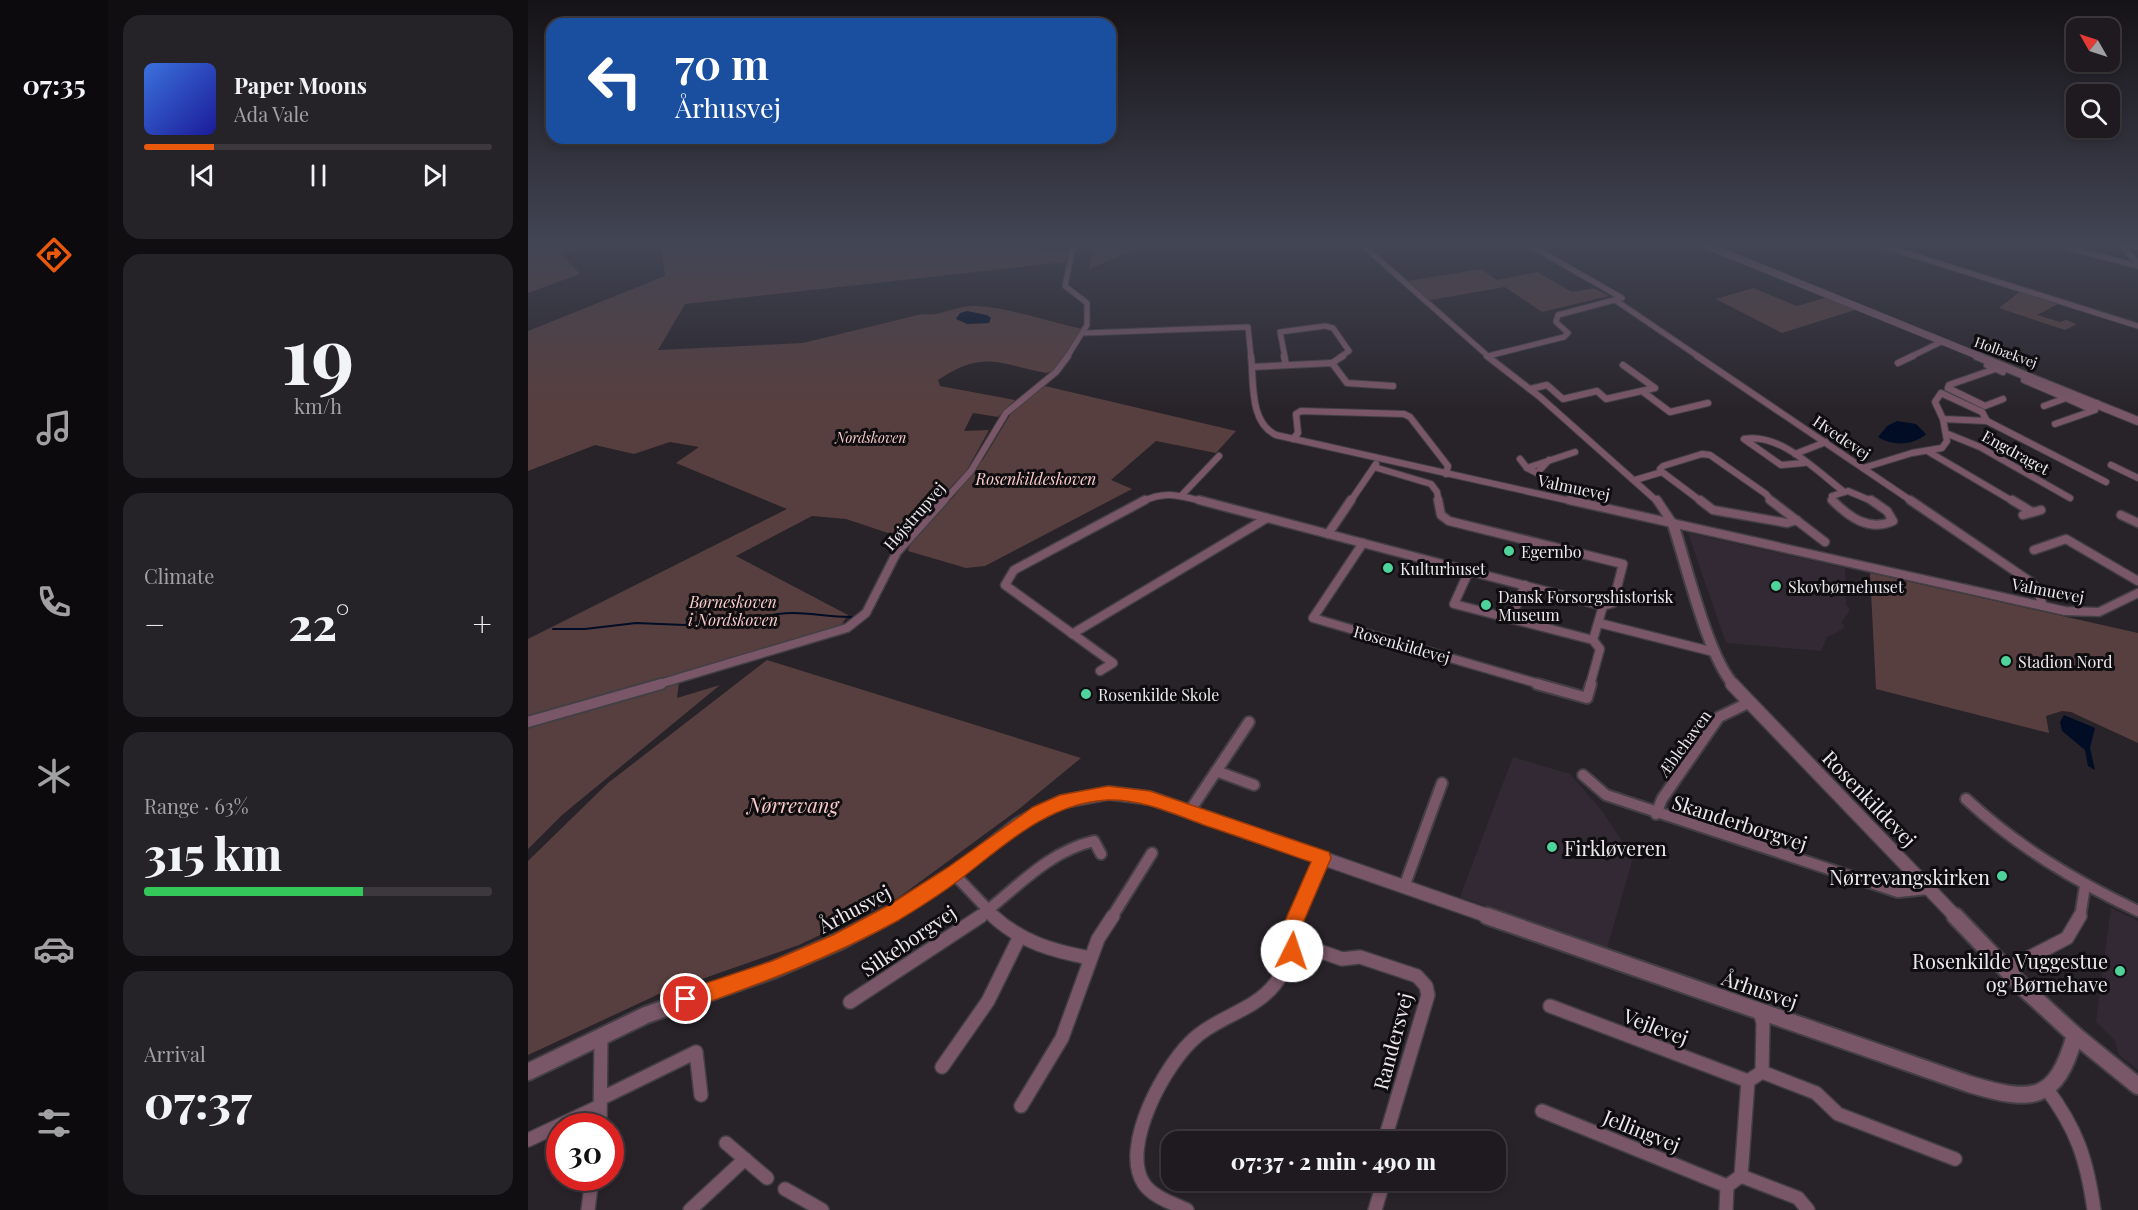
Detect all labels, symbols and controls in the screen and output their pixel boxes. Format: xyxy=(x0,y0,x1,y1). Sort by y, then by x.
north arrow xyxy=(2066,18,2120,72)
map controls xyxy=(2066,18,2120,138)
text: 70 m xyxy=(675,35,769,91)
icon: left xyxy=(576,42,654,120)
text: 07:35 xyxy=(22,66,86,102)
text: Paper Moons xyxy=(234,70,367,100)
button: search xyxy=(2066,84,2120,138)
text: Århusvej xyxy=(675,89,781,125)
text: Ada Vale xyxy=(234,100,309,127)
icon: previous xyxy=(186,159,219,192)
icon: pause xyxy=(302,159,335,192)
icon: next xyxy=(418,159,451,192)
icon: directions xyxy=(33,234,75,276)
text: 19 xyxy=(281,301,355,405)
street label: Holbækvej xyxy=(1972,332,2040,372)
text: km/h xyxy=(294,392,342,419)
icon: music xyxy=(33,407,75,449)
street label: Hvedevej xyxy=(1809,410,1875,464)
street label: Engdraget xyxy=(1979,425,2054,479)
park label: Nordskoven xyxy=(833,428,907,447)
park label: Rosenkildeskoven xyxy=(975,468,1096,489)
street label: Valmuevej xyxy=(1535,469,1612,505)
street label: Højstrupvej xyxy=(879,478,949,554)
place label: Egernbo xyxy=(1521,541,1582,562)
marker: Egernbo xyxy=(1502,544,1516,558)
place label: Kulturhuset xyxy=(1400,558,1486,579)
marker: Kulturhuset xyxy=(1381,561,1395,575)
text: Climate xyxy=(144,562,214,589)
street label: Valmuevej xyxy=(2009,573,2086,607)
place label: Skovbørnehuset xyxy=(1788,576,1904,597)
marker: Skovbørnehuset xyxy=(1769,579,1783,593)
icon: phone xyxy=(33,581,75,623)
place label: Dansk Forsorgshistorisk Museum xyxy=(1498,586,1674,625)
park label: Børneskoven i Nordskoven xyxy=(688,591,778,630)
text: 22° xyxy=(289,592,349,652)
marker: Dansk Forsorgshistorisk Museum xyxy=(1479,598,1493,612)
text: − xyxy=(144,601,165,645)
text: + xyxy=(473,601,492,645)
street label: Rosenkildevej xyxy=(1351,620,1453,668)
place label: Stadion Nord xyxy=(2018,651,2112,672)
marker: Stadion Nord xyxy=(1999,654,2013,668)
place label: Rosenkilde Skole xyxy=(1098,684,1219,705)
marker: Rosenkilde Skole xyxy=(1079,687,1093,701)
street label: Æblehaven xyxy=(1652,705,1716,781)
street label: Rosenkildevej xyxy=(1817,744,1923,852)
icon: climate xyxy=(33,755,75,797)
street label: Skanderborgvej xyxy=(1669,787,1811,857)
park label: Nørrevang xyxy=(746,791,840,818)
text: Range · 63% xyxy=(144,792,249,819)
text: 315 km xyxy=(144,822,282,882)
place label: Firkløveren xyxy=(1564,834,1667,861)
marker: Firkløveren xyxy=(1545,840,1559,854)
place label: Nørrevangskirken xyxy=(1829,863,1990,890)
marker: Nørrevangskirken xyxy=(1995,869,2009,883)
street label: Århusvej xyxy=(812,878,895,939)
street label: Silkeborgvej xyxy=(855,898,961,982)
position arrow xyxy=(1260,919,1324,983)
icon: car xyxy=(33,928,75,970)
place label: Rosenkilde Vuggestue og Børnehave xyxy=(1912,947,2108,997)
street label: Århusvej xyxy=(1718,963,1801,1015)
marker: Rosenkilde Vuggestue og Børnehave xyxy=(2113,964,2127,978)
pin xyxy=(660,973,711,1024)
icon: arrive xyxy=(669,982,702,1015)
street label: Randersvej xyxy=(1366,989,1418,1093)
street label: Vejlevej xyxy=(1619,1001,1692,1051)
text: Arrival xyxy=(144,1040,206,1067)
text: 07:37 xyxy=(144,1070,252,1130)
icon: filters xyxy=(33,1102,75,1144)
street label: Jellingvej xyxy=(1599,1102,1684,1158)
speed limit sign: 30 xyxy=(546,1113,624,1191)
text: 07:37 · 2 min · 490 m xyxy=(1231,1146,1436,1176)

